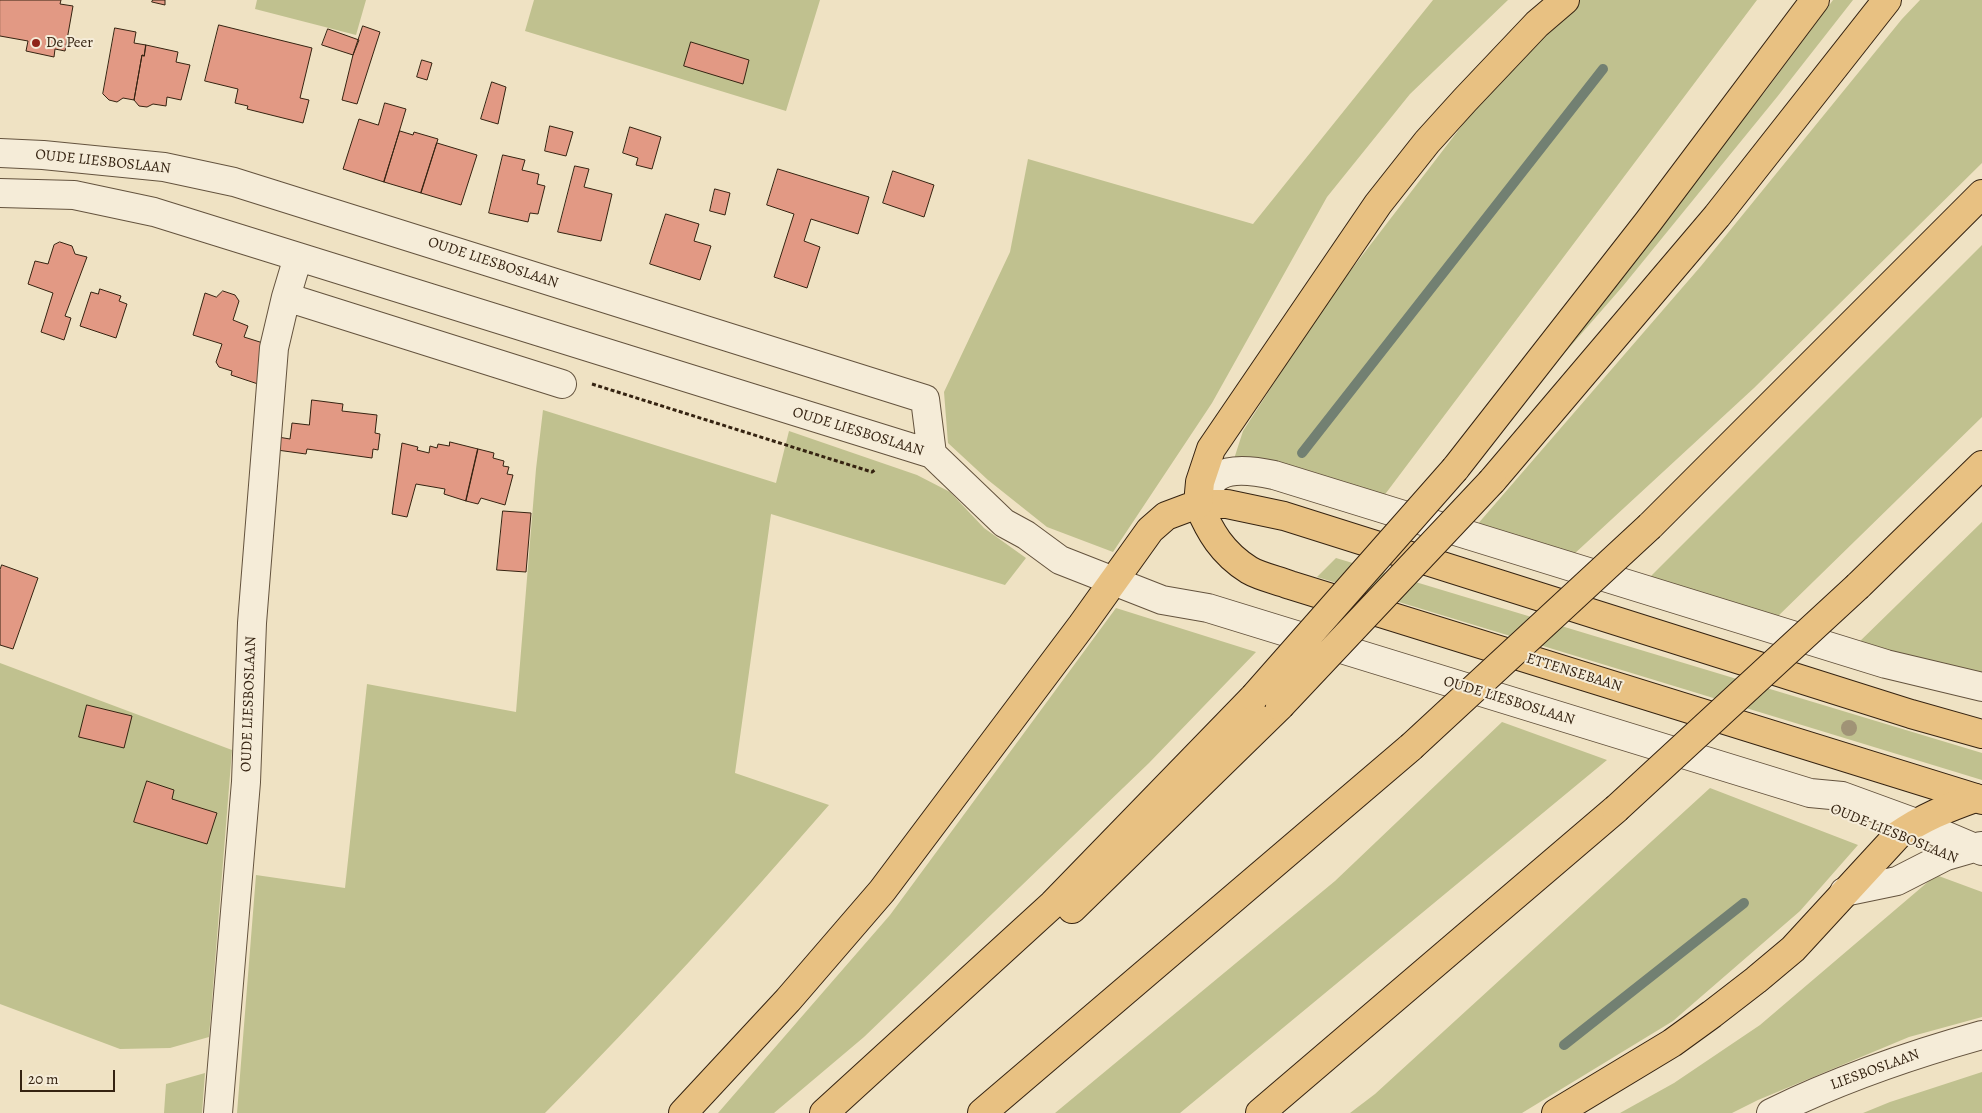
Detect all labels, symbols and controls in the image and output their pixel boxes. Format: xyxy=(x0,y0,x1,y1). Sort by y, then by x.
place label: De Peer xyxy=(46,34,93,52)
marker: De Peer xyxy=(30,37,42,49)
street label: OUDE LIESBOSLAAN xyxy=(34,146,172,178)
street label: OUDE LIESBOSLAAN xyxy=(426,233,560,293)
street label: OUDE LIESBOSLAAN xyxy=(790,404,926,460)
street label: OUDE LIESBOSLAAN xyxy=(238,636,260,772)
street label: ETTENSEBAAN xyxy=(1524,650,1624,696)
street label: OUDE LIESBOSLAAN xyxy=(1441,673,1577,729)
street label: OUDE LIESBOSLAAN xyxy=(1828,800,1960,868)
street label: LIESBOSLAAN xyxy=(1828,1046,1922,1094)
scale bar xyxy=(22,1060,118,1092)
text: 20 m xyxy=(28,1069,59,1089)

